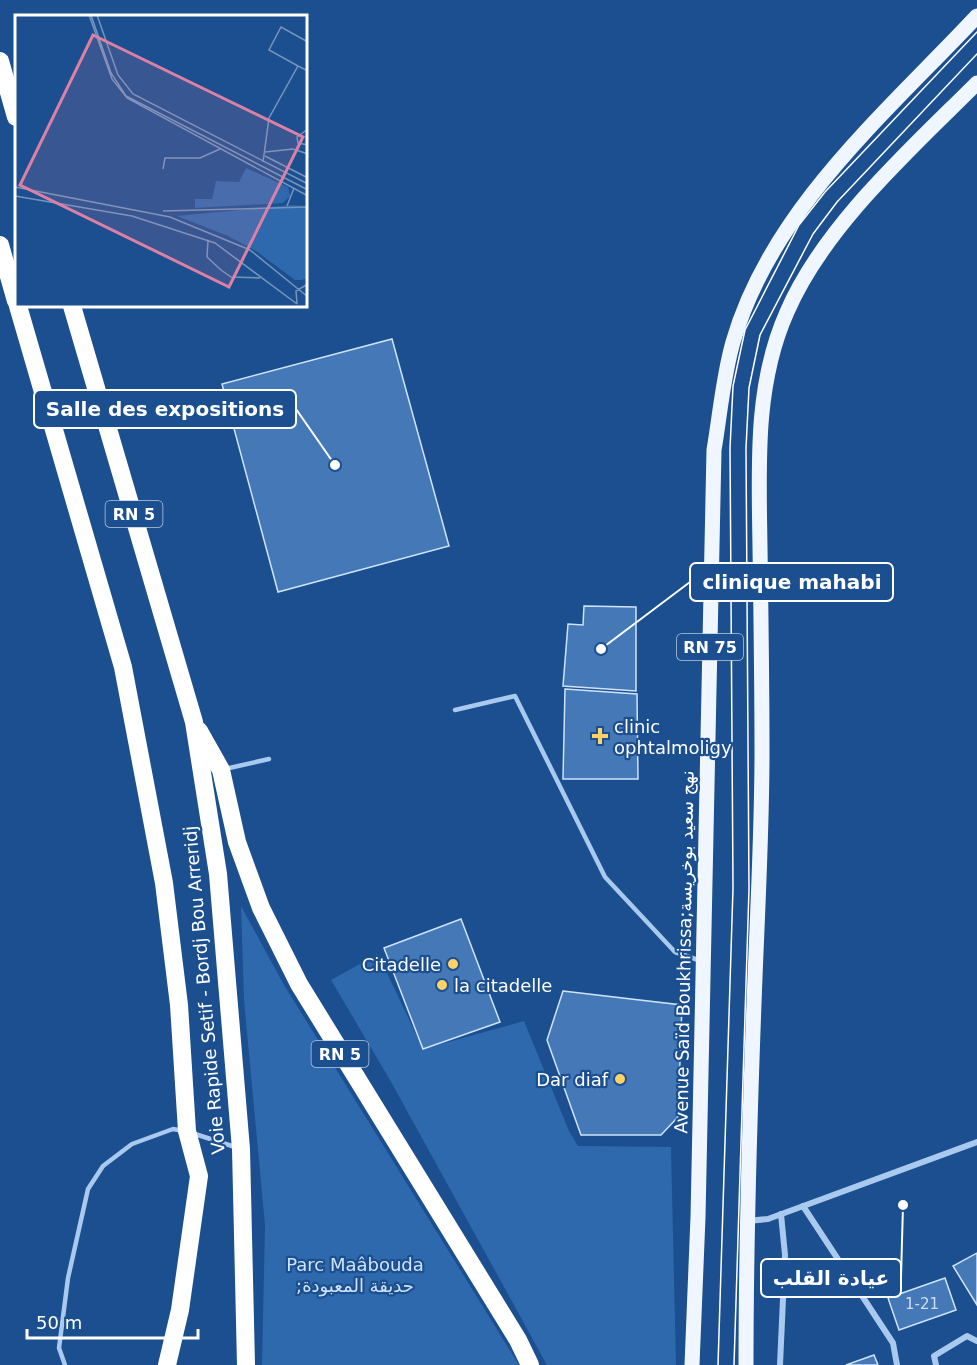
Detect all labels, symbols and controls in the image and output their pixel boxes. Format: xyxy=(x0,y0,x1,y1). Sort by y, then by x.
inset map xyxy=(15,15,308,308)
callout: Salle des expositions xyxy=(34,390,296,428)
text: Salle des expositions xyxy=(46,397,284,421)
road number: RN 5 xyxy=(106,501,162,527)
callout: clinique mahabi xyxy=(690,563,893,601)
text: clinique mahabi xyxy=(703,570,881,594)
road number: RN 75 xyxy=(677,634,743,660)
place label: clinic ophtalmoligy xyxy=(614,716,732,758)
marker: clinic ophtalmoligy xyxy=(591,727,609,745)
street label: Avenue Saïd Boukhrissa;نهج سعيد بوخريسة xyxy=(670,770,699,1134)
street label: Voie Rapide Setif - Bordj Bou Arreridj xyxy=(179,825,229,1155)
place label: Citadelle xyxy=(362,954,441,975)
marker: Citadelle xyxy=(446,957,460,971)
place label: la citadelle xyxy=(454,975,552,996)
marker: la citadelle xyxy=(435,978,449,992)
road number: RN 5 xyxy=(312,1041,368,1067)
place label: Dar diaf xyxy=(536,1069,609,1090)
marker: Dar diaf xyxy=(613,1072,627,1086)
park label: Parc Maâbouda ;حديقة المعبودة xyxy=(286,1254,424,1297)
callout: عيادة القلب xyxy=(761,1259,901,1297)
text: عيادة القلب xyxy=(773,1266,889,1290)
house number: 1-21 xyxy=(905,1295,939,1313)
scale bar xyxy=(27,1302,198,1340)
text: 50 m xyxy=(36,1312,82,1333)

